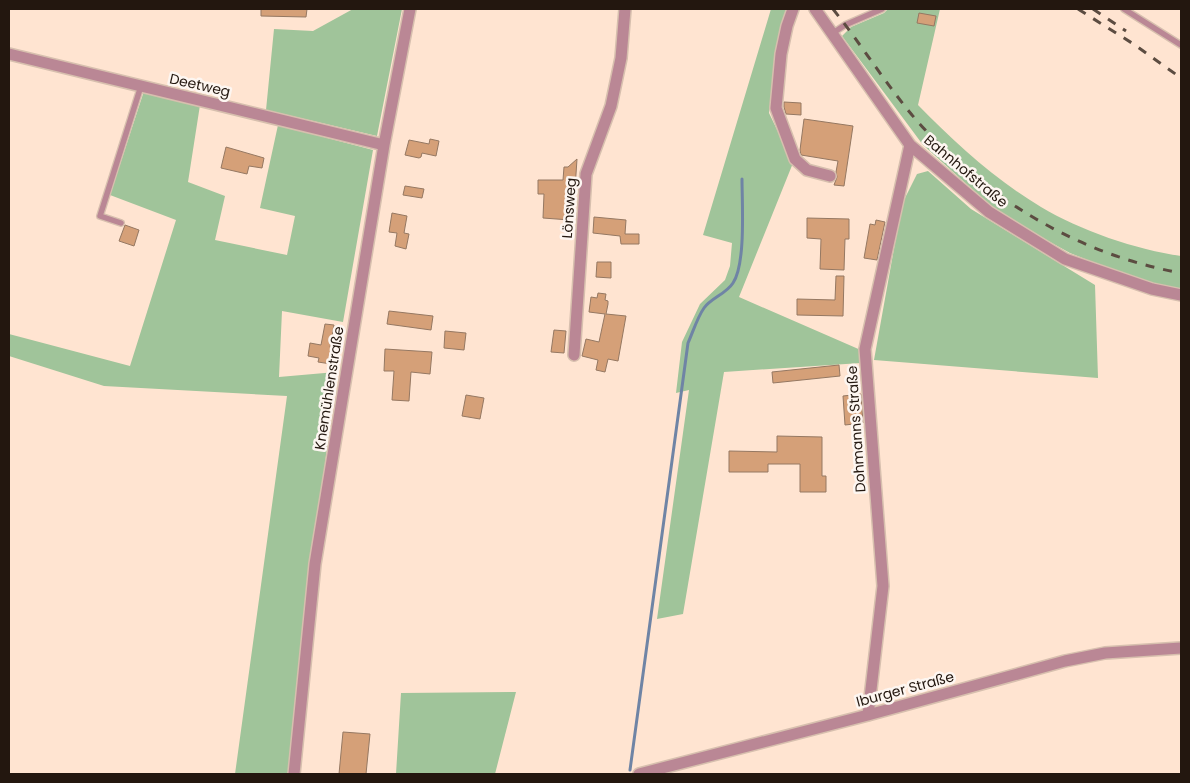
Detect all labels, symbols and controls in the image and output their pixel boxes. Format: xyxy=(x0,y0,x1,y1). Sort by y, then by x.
street label: Deetweg xyxy=(168,68,232,102)
street label: Bahnhofstraße xyxy=(920,130,1012,212)
street label: Lönsweg xyxy=(557,177,581,239)
street label: Knemühlenstraße xyxy=(309,325,349,451)
street label: Dohmanns Straße xyxy=(842,365,870,493)
street label: Iburger Straße xyxy=(854,666,956,712)

